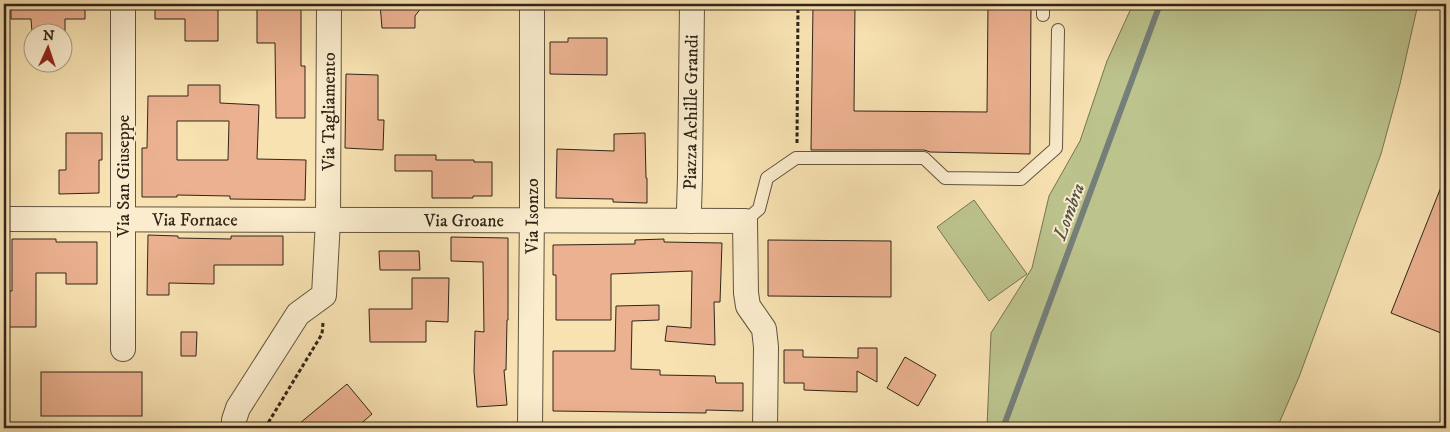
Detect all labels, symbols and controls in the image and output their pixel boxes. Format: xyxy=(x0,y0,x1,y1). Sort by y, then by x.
north arrow xyxy=(22,22,72,72)
text: N xyxy=(42,27,55,45)
street label: Piazza Achille Grandi xyxy=(680,34,704,190)
street label: Via Tagliamento xyxy=(318,52,341,172)
street label: Via San Giuseppe xyxy=(113,115,135,238)
street label: Via Isonzo xyxy=(522,178,544,255)
water label: Lombra xyxy=(1048,180,1090,244)
street label: Via Fornace xyxy=(151,209,238,232)
street label: Via Groane xyxy=(423,210,504,232)

